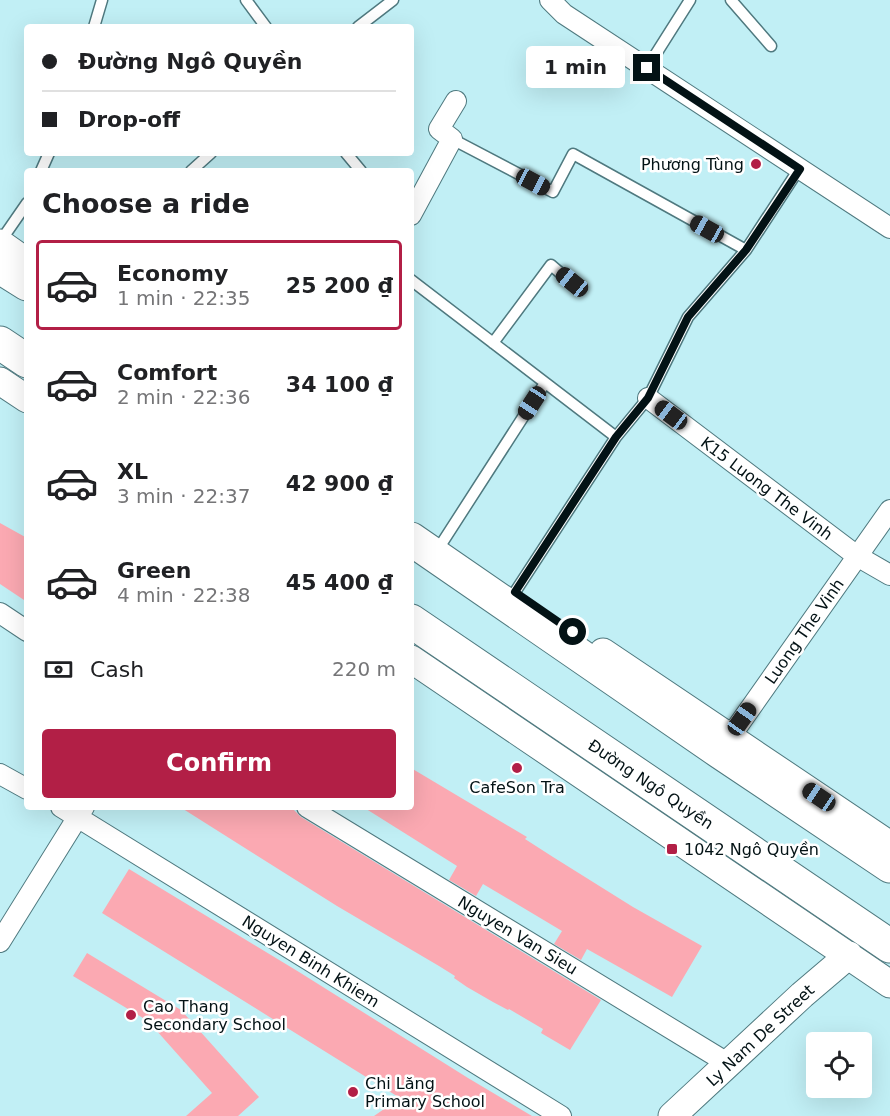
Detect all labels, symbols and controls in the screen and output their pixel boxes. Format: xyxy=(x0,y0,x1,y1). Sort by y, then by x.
callout: 1 min xyxy=(527,47,626,89)
text: Đường Ngô Quyền xyxy=(78,49,303,74)
route end xyxy=(633,54,660,81)
text: 1 min xyxy=(544,55,607,79)
text: Drop-off xyxy=(78,107,180,132)
place label: Phương Tùng xyxy=(641,155,744,174)
marker: Phương Tùng xyxy=(749,157,763,171)
car xyxy=(513,166,553,198)
text: Choose a ride xyxy=(42,188,250,219)
car xyxy=(687,212,727,246)
icon: car xyxy=(45,258,99,312)
text: Economy xyxy=(117,261,228,286)
car xyxy=(552,264,592,300)
text: 25 200 ₫ xyxy=(286,273,393,298)
text: 1 min · 22:35 xyxy=(117,286,251,310)
icon: car xyxy=(45,357,99,411)
text: Comfort xyxy=(117,360,217,385)
text: 34 100 ₫ xyxy=(286,372,393,397)
car xyxy=(515,383,549,423)
text: 2 min · 22:36 xyxy=(117,385,251,409)
car xyxy=(651,397,691,433)
street label: K15 Luong The Vinh xyxy=(697,433,836,544)
icon: car xyxy=(45,456,99,510)
text: XL xyxy=(117,459,148,484)
text: 42 900 ₫ xyxy=(286,471,393,496)
text: 3 min · 22:37 xyxy=(117,484,251,508)
icon: car xyxy=(45,555,99,609)
text: Green xyxy=(117,558,191,583)
text: 45 400 ₫ xyxy=(286,570,393,595)
street label: Luong The Vinh xyxy=(761,575,848,688)
text: 4 min · 22:38 xyxy=(117,583,251,607)
route start xyxy=(559,618,586,645)
icon: cash xyxy=(42,653,75,686)
text: Cash xyxy=(90,657,144,682)
text: 220 m xyxy=(332,657,396,681)
car xyxy=(724,699,760,739)
button: Confirm xyxy=(42,729,396,798)
street label: Đường Ngô Quyền xyxy=(585,735,717,833)
marker: CafeSon Tra xyxy=(510,761,524,775)
place label: CafeSon Tra xyxy=(469,778,565,797)
car xyxy=(799,779,839,815)
place label: 1042 Ngô Quyền xyxy=(684,840,819,859)
marker: 1042 Ngô Quyền xyxy=(665,842,679,856)
street label: Nguyen Van Sieu xyxy=(455,892,581,979)
street label: Nguyen Binh Khiem xyxy=(239,911,383,1011)
street label: Ly Nam De Street xyxy=(703,981,818,1090)
place label: Cao Thang Secondary School xyxy=(143,997,286,1034)
marker: Cao Thang Secondary School xyxy=(124,1008,138,1022)
map controls xyxy=(806,1032,872,1098)
button: locate xyxy=(806,1032,872,1098)
place label: Chi Lăng Primary School xyxy=(365,1074,485,1111)
marker: Chi Lăng Primary School xyxy=(346,1085,360,1099)

